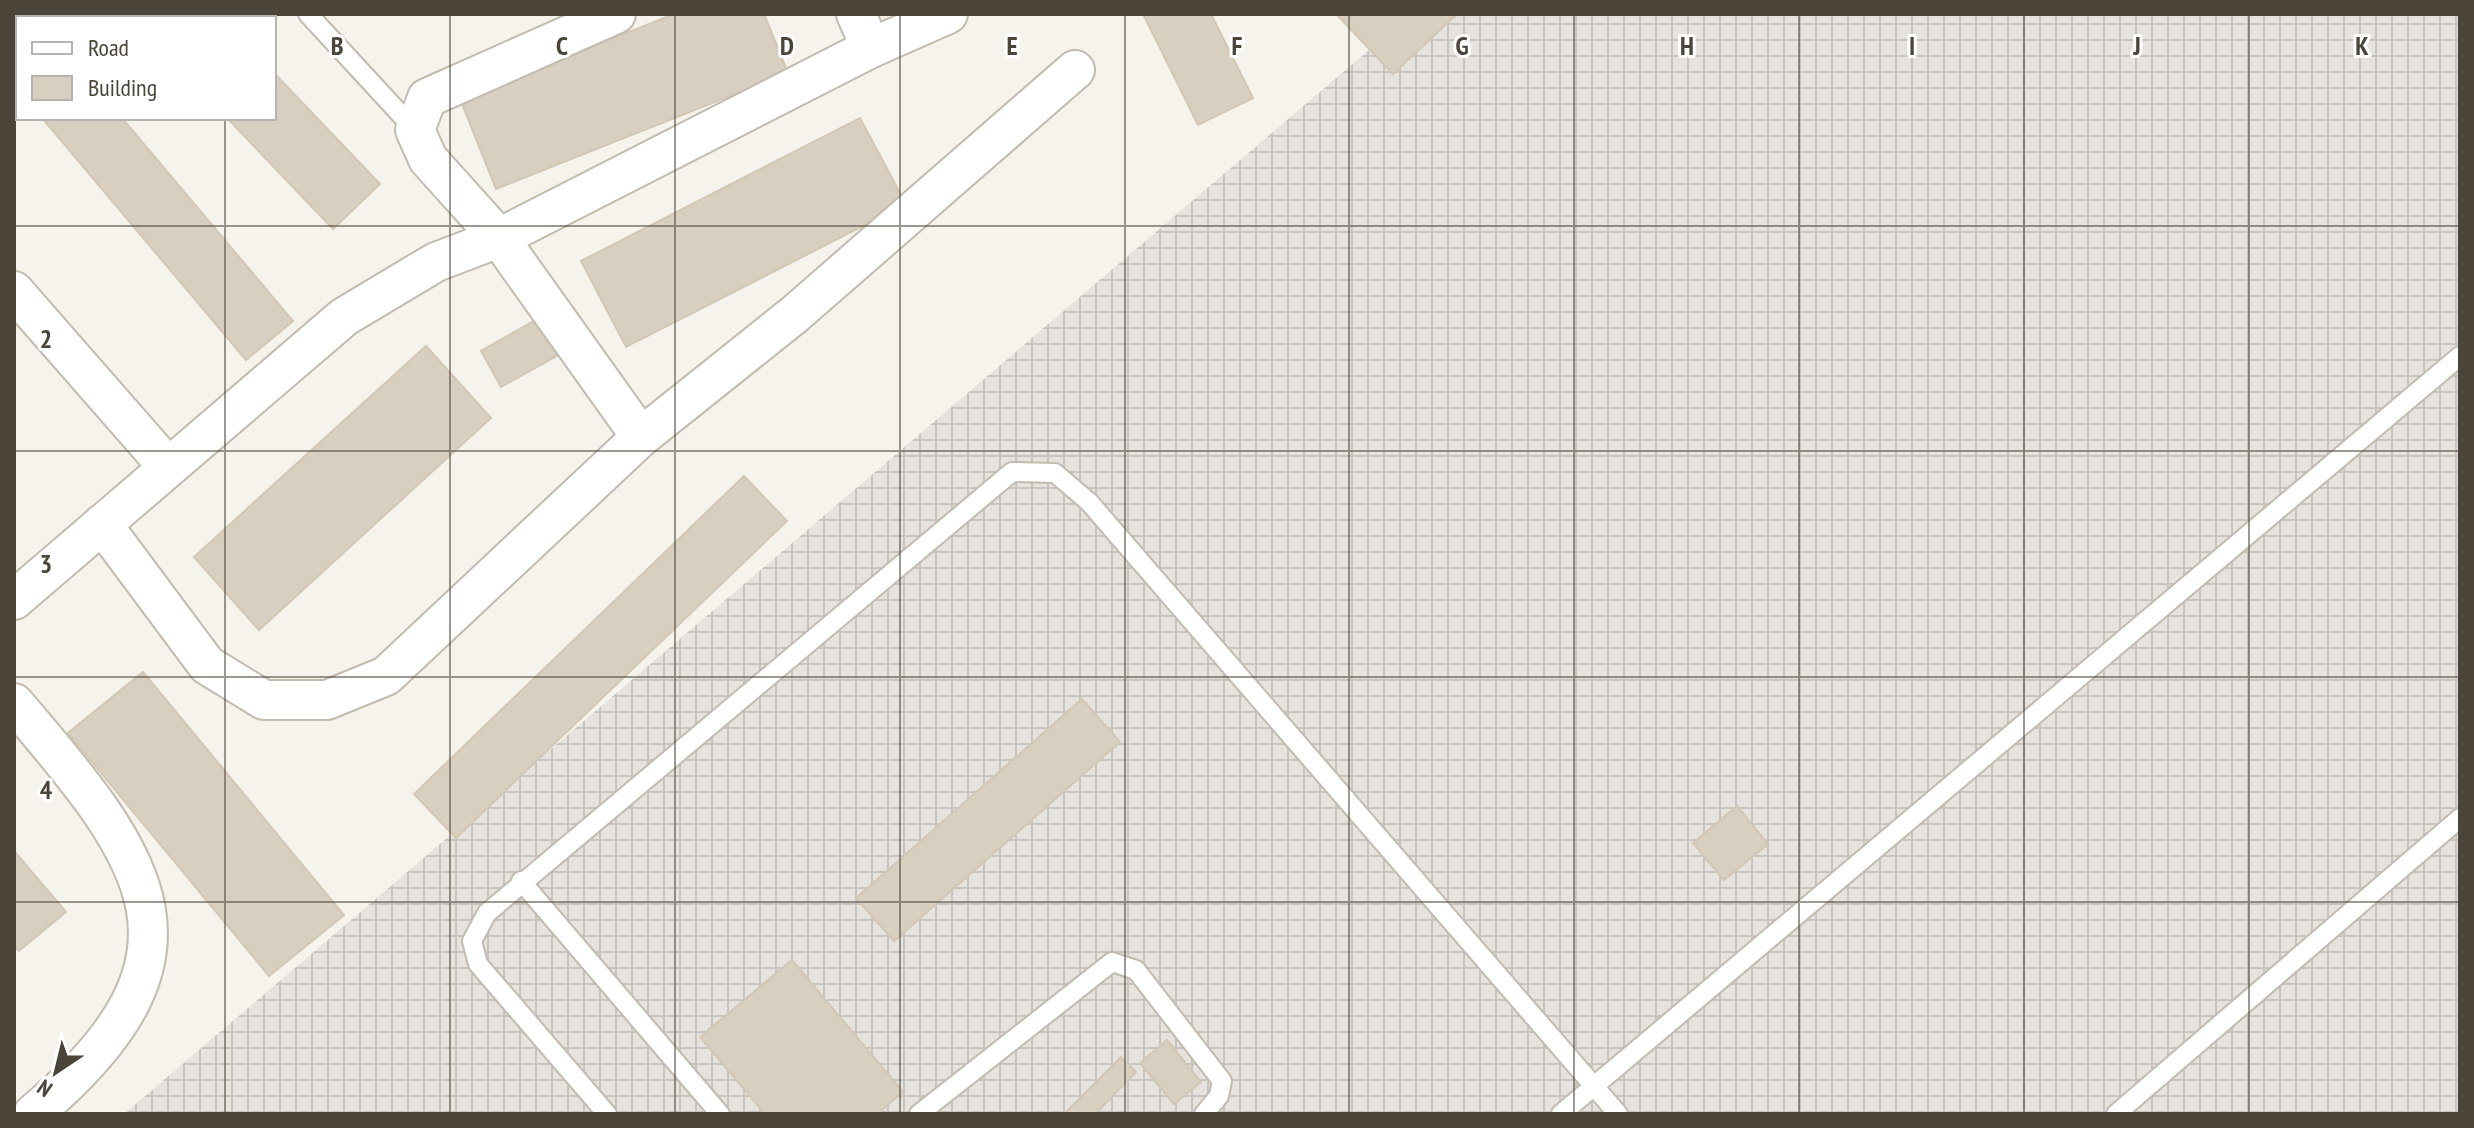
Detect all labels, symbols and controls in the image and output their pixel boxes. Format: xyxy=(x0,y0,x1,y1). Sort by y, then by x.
legend xyxy=(16,16,276,120)
text: B xyxy=(331,29,344,62)
text: C xyxy=(556,29,568,62)
text: D xyxy=(780,29,794,62)
text: E xyxy=(1006,29,1018,62)
text: F xyxy=(1232,29,1243,62)
text: G xyxy=(1455,29,1469,62)
text: H xyxy=(1680,29,1694,62)
text: I xyxy=(1909,29,1915,62)
text: J xyxy=(2132,29,2141,62)
text: K xyxy=(2355,29,2369,62)
text: Road xyxy=(88,32,129,63)
text: Building xyxy=(88,72,157,103)
text: 2 xyxy=(40,322,52,355)
text: 3 xyxy=(40,547,52,580)
text: 4 xyxy=(40,773,53,806)
north arrow xyxy=(16,1032,96,1112)
text: N xyxy=(32,1074,57,1103)

